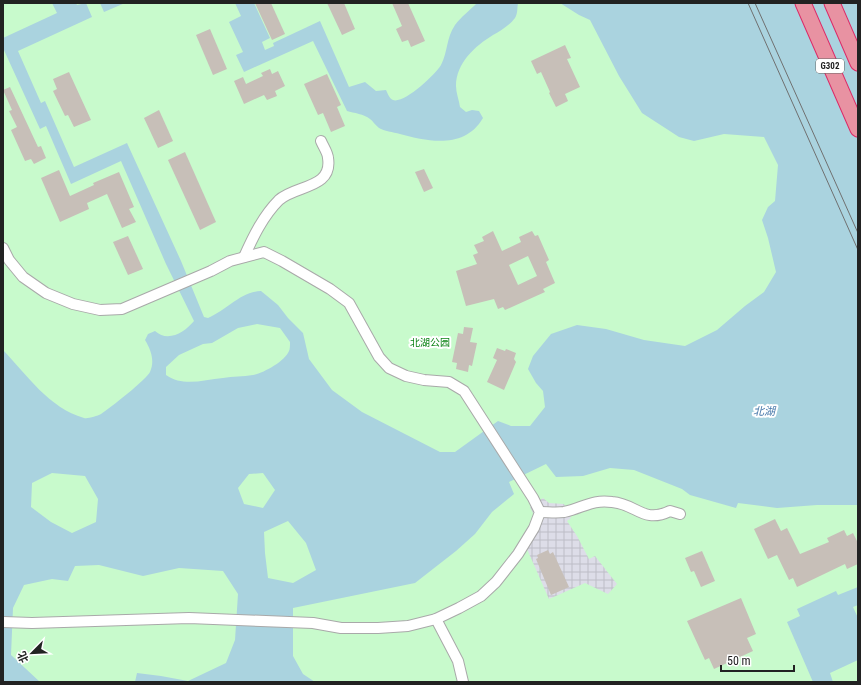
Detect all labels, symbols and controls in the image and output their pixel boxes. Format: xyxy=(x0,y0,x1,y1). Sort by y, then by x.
road number: G302 xyxy=(816,59,844,73)
park label: 北湖公园 xyxy=(410,337,450,348)
water label: 北湖 xyxy=(753,405,777,418)
north arrow xyxy=(12,633,52,673)
scale bar xyxy=(721,647,794,673)
text: 北 xyxy=(15,649,31,665)
text: 50 m xyxy=(727,654,751,668)

